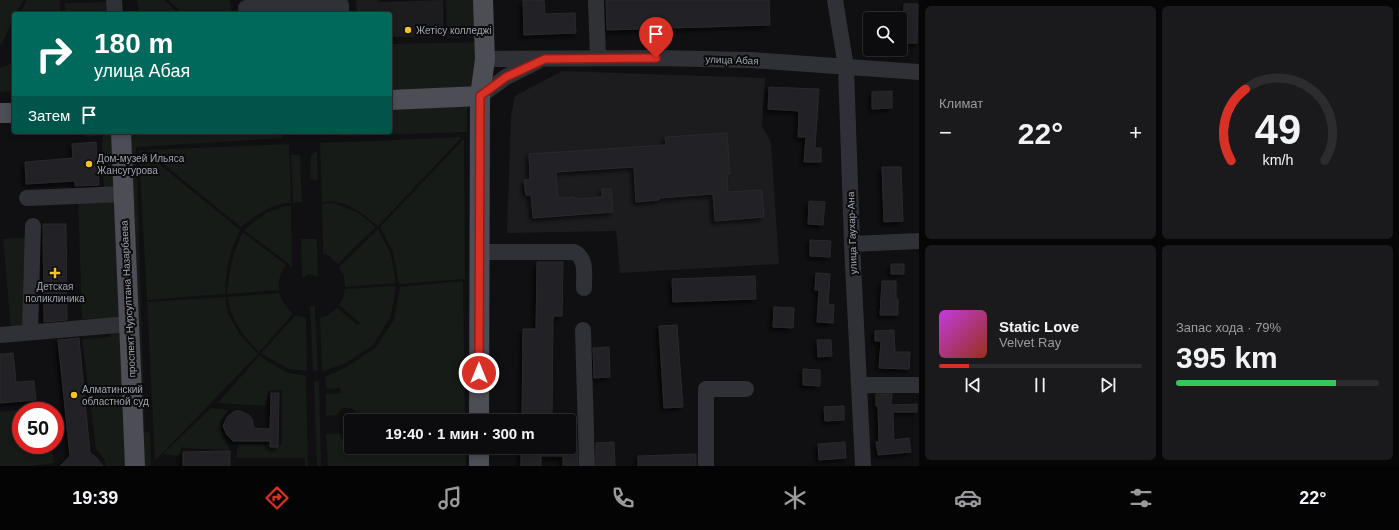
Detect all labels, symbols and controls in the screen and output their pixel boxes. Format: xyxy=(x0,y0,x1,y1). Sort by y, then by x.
map controls xyxy=(863,12,907,56)
button: search xyxy=(863,12,907,56)
pin xyxy=(639,17,673,58)
icon: arrive xyxy=(645,23,667,45)
marker: Жетісу колледжі xyxy=(403,25,413,35)
place label: Жетісу колледжі xyxy=(416,25,492,36)
icon: right xyxy=(28,28,80,80)
text: 180 m xyxy=(94,28,173,59)
street label: улица Абая xyxy=(705,54,759,66)
text: улица Абая xyxy=(94,61,190,81)
text: Климат xyxy=(939,96,983,111)
icon: arrive xyxy=(78,104,100,126)
text: 49 xyxy=(1254,105,1301,152)
text: Затем xyxy=(28,107,70,124)
text: 22° xyxy=(1018,117,1063,150)
text: − xyxy=(939,120,952,145)
text: + xyxy=(1129,120,1142,145)
text: km/h xyxy=(1262,151,1293,167)
place label: Дом-музей Ильяса Жансугурова xyxy=(97,153,185,176)
marker: Дом-музей Ильяса Жансугурова xyxy=(84,159,94,169)
street label: улица Гаухар-Ана xyxy=(845,191,859,275)
street label: проспект Нурсултана Назарбаева xyxy=(118,220,138,378)
marker: Детская поликлиника xyxy=(49,267,61,279)
place label: Детская поликлиника xyxy=(25,281,85,304)
text: Static Love xyxy=(999,318,1079,335)
text: Запас хода · 79% xyxy=(1176,320,1281,335)
text: Velvet Ray xyxy=(999,335,1061,350)
text: 395 km xyxy=(1176,341,1278,374)
position arrow xyxy=(458,352,500,394)
icon: previous xyxy=(962,374,984,396)
icon: pause xyxy=(1029,374,1051,396)
icon: next xyxy=(1097,374,1119,396)
place label: Алматинский областной суд xyxy=(82,384,149,407)
marker: Алматинский областной суд xyxy=(69,390,79,400)
speed limit sign: 50 xyxy=(12,402,64,454)
text: 19:40 · 1 мин · 300 m xyxy=(385,425,535,442)
icon: directions xyxy=(263,484,291,512)
icon: music xyxy=(436,484,464,512)
icon: phone xyxy=(609,484,637,512)
icon: climate xyxy=(781,484,809,512)
icon: car xyxy=(954,484,982,512)
icon: filters xyxy=(1127,484,1155,512)
text: 19:39 xyxy=(72,488,118,508)
text: 22° xyxy=(1299,488,1327,508)

